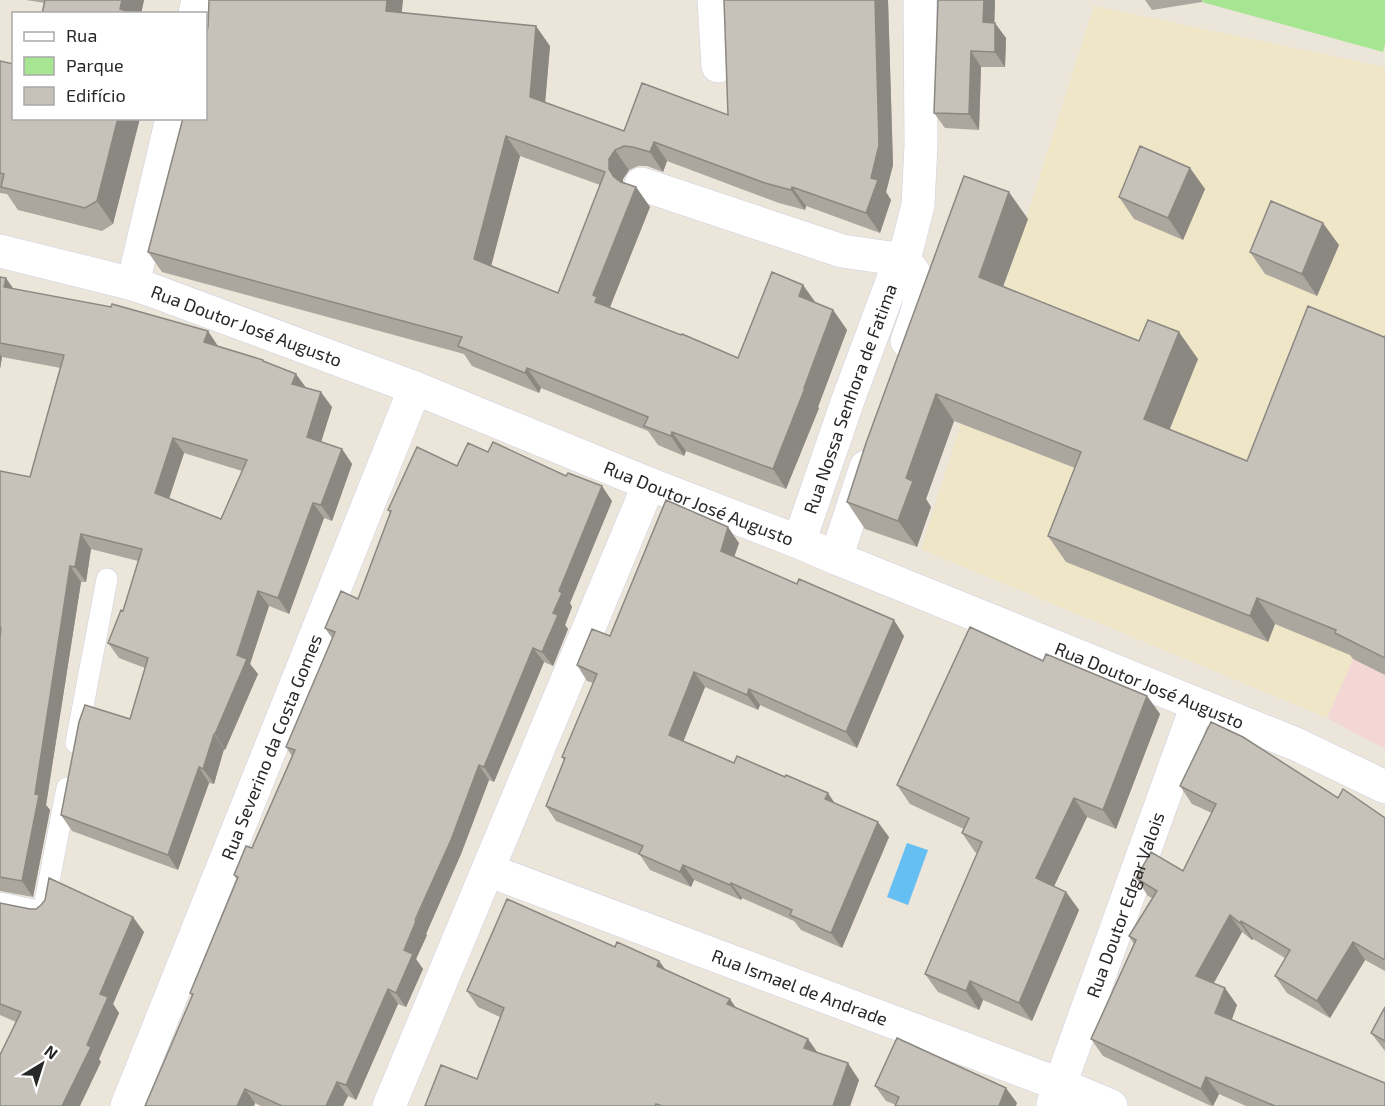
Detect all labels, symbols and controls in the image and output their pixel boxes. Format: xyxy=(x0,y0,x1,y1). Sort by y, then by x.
legend xyxy=(12,12,207,120)
text: Rua xyxy=(66,24,97,46)
text: Parque xyxy=(66,54,124,76)
text: Edifício xyxy=(66,84,126,106)
street label: Rua Doutor José Augusto xyxy=(148,280,345,371)
street label: Rua Nossa Senhora de Fatima xyxy=(799,281,901,517)
street label: Rua Doutor José Augusto xyxy=(601,456,797,550)
street label: Rua Severino da Costa Gomes xyxy=(216,631,326,863)
street label: Rua Doutor José Augusto xyxy=(1052,637,1247,733)
street label: Rua Doutor Edgar Valois xyxy=(1081,809,1169,1001)
street label: Rua Ismael de Andrade xyxy=(709,944,891,1030)
north arrow xyxy=(12,1034,72,1094)
text: N xyxy=(41,1041,62,1063)

